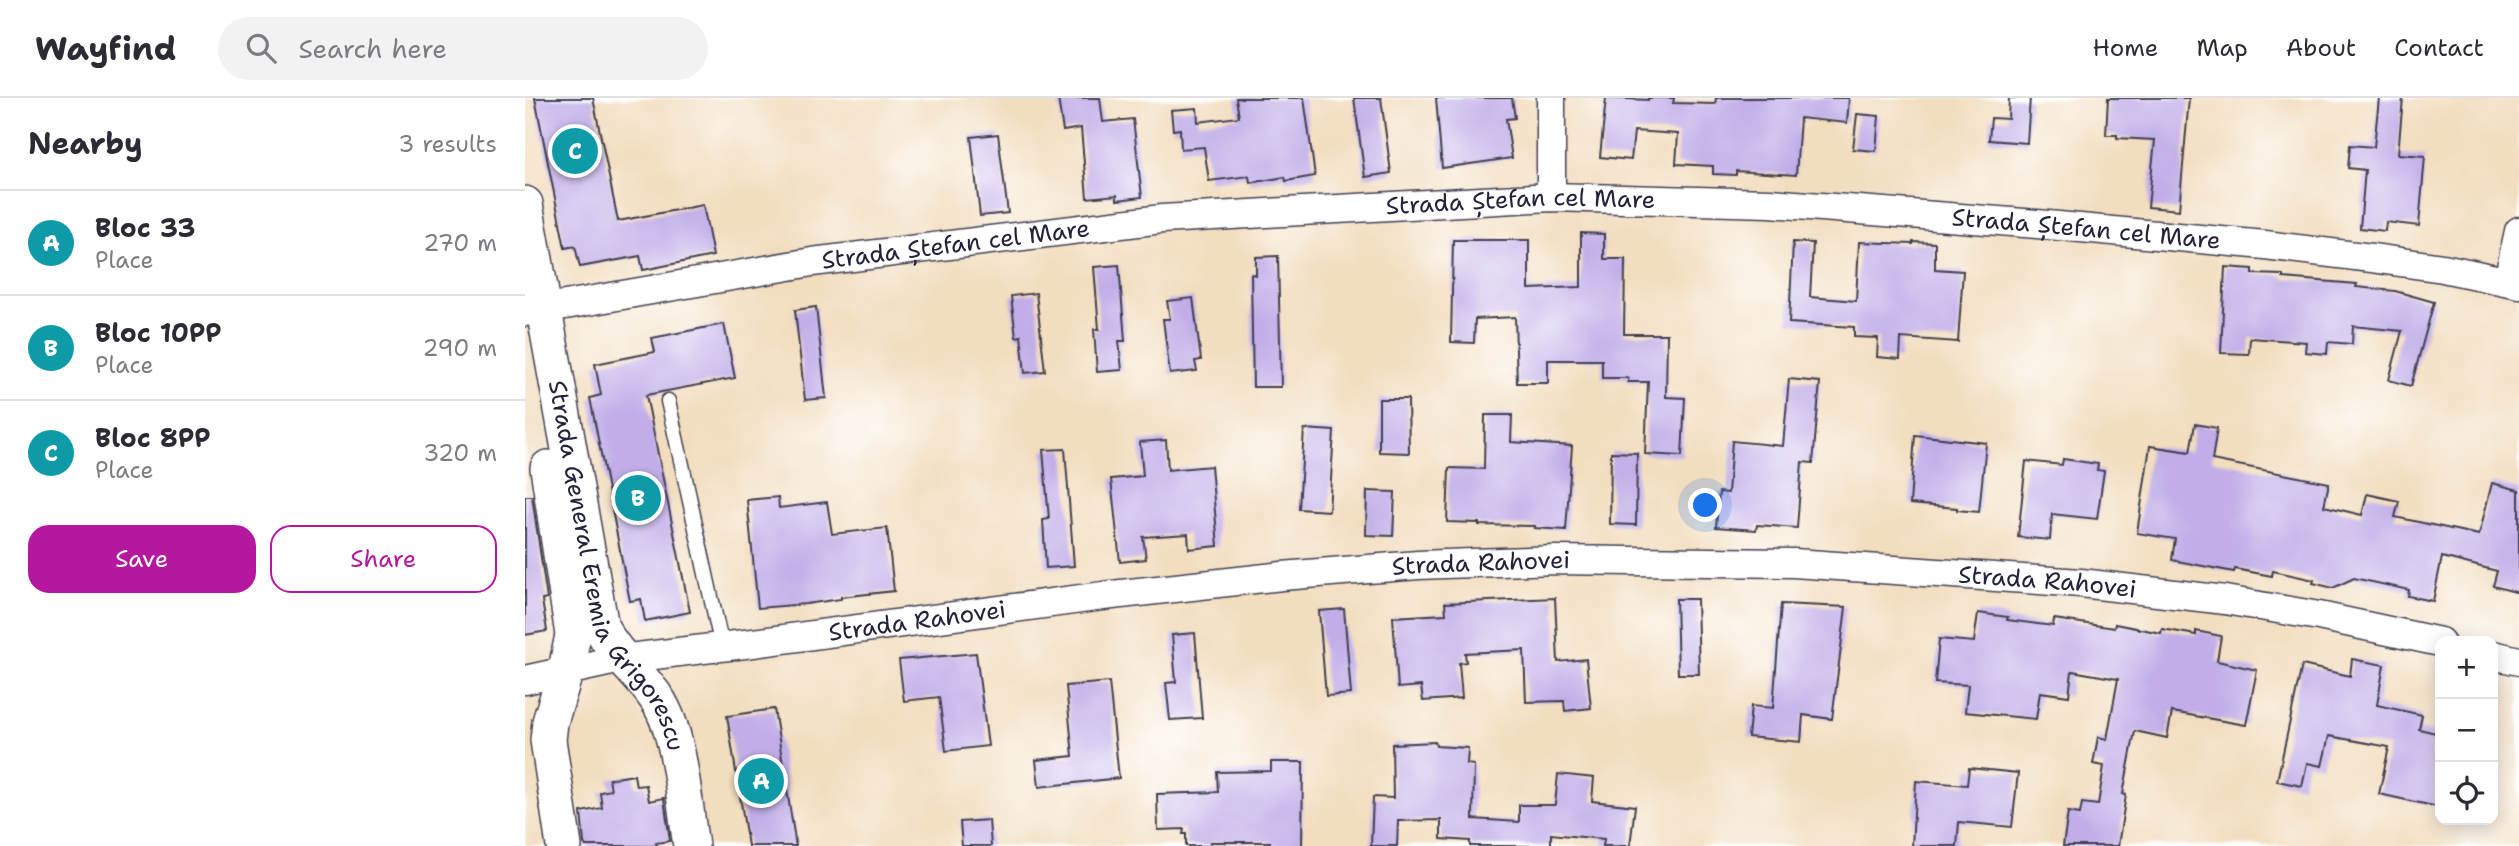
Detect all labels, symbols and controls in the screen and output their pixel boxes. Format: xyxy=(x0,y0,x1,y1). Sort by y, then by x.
search box xyxy=(218,17,708,80)
text: Wayfind xyxy=(35,26,176,71)
icon: search xyxy=(242,29,280,67)
text: Search here xyxy=(298,31,447,66)
text: Home xyxy=(2092,32,2158,64)
text: Map xyxy=(2196,32,2248,64)
text: About xyxy=(2286,32,2356,64)
text: Contact xyxy=(2394,32,2484,64)
text: Nearby xyxy=(28,123,143,164)
pin: C xyxy=(552,125,598,177)
text: 3 results xyxy=(398,129,497,159)
street label: Strada Ștefan cel Mare xyxy=(1385,181,1656,222)
street label: Strada Ștefan cel Mare xyxy=(1951,201,2222,257)
text: Bloc 33 xyxy=(95,210,195,245)
street label: Strada Ștefan cel Mare xyxy=(820,212,1091,277)
text: A xyxy=(42,228,60,258)
text: 270 m xyxy=(423,228,497,258)
text: Place xyxy=(95,245,154,275)
text: Bloc 10PP xyxy=(95,315,222,350)
text: B xyxy=(44,333,58,363)
text: 290 m xyxy=(423,333,497,363)
text: Place xyxy=(95,350,154,380)
street label: Strada General Eremia Grigorescu xyxy=(541,378,692,754)
text: Bloc 8PP xyxy=(95,420,211,455)
text: C xyxy=(44,438,58,468)
text: 320 m xyxy=(423,438,497,468)
text: Place xyxy=(95,455,154,485)
pin: B xyxy=(615,472,661,524)
your location xyxy=(1688,488,1722,522)
button: Save xyxy=(28,525,256,593)
button: Share xyxy=(270,525,497,593)
street label: Strada Rahovei xyxy=(1391,544,1570,583)
street label: Strada Rahovei xyxy=(1957,558,2138,605)
street label: Strada Rahovei xyxy=(827,593,1008,649)
map controls xyxy=(2435,636,2498,825)
button: + xyxy=(2435,636,2498,699)
button: − xyxy=(2435,699,2498,762)
pin: A xyxy=(738,755,784,807)
button: locate xyxy=(2435,762,2498,825)

